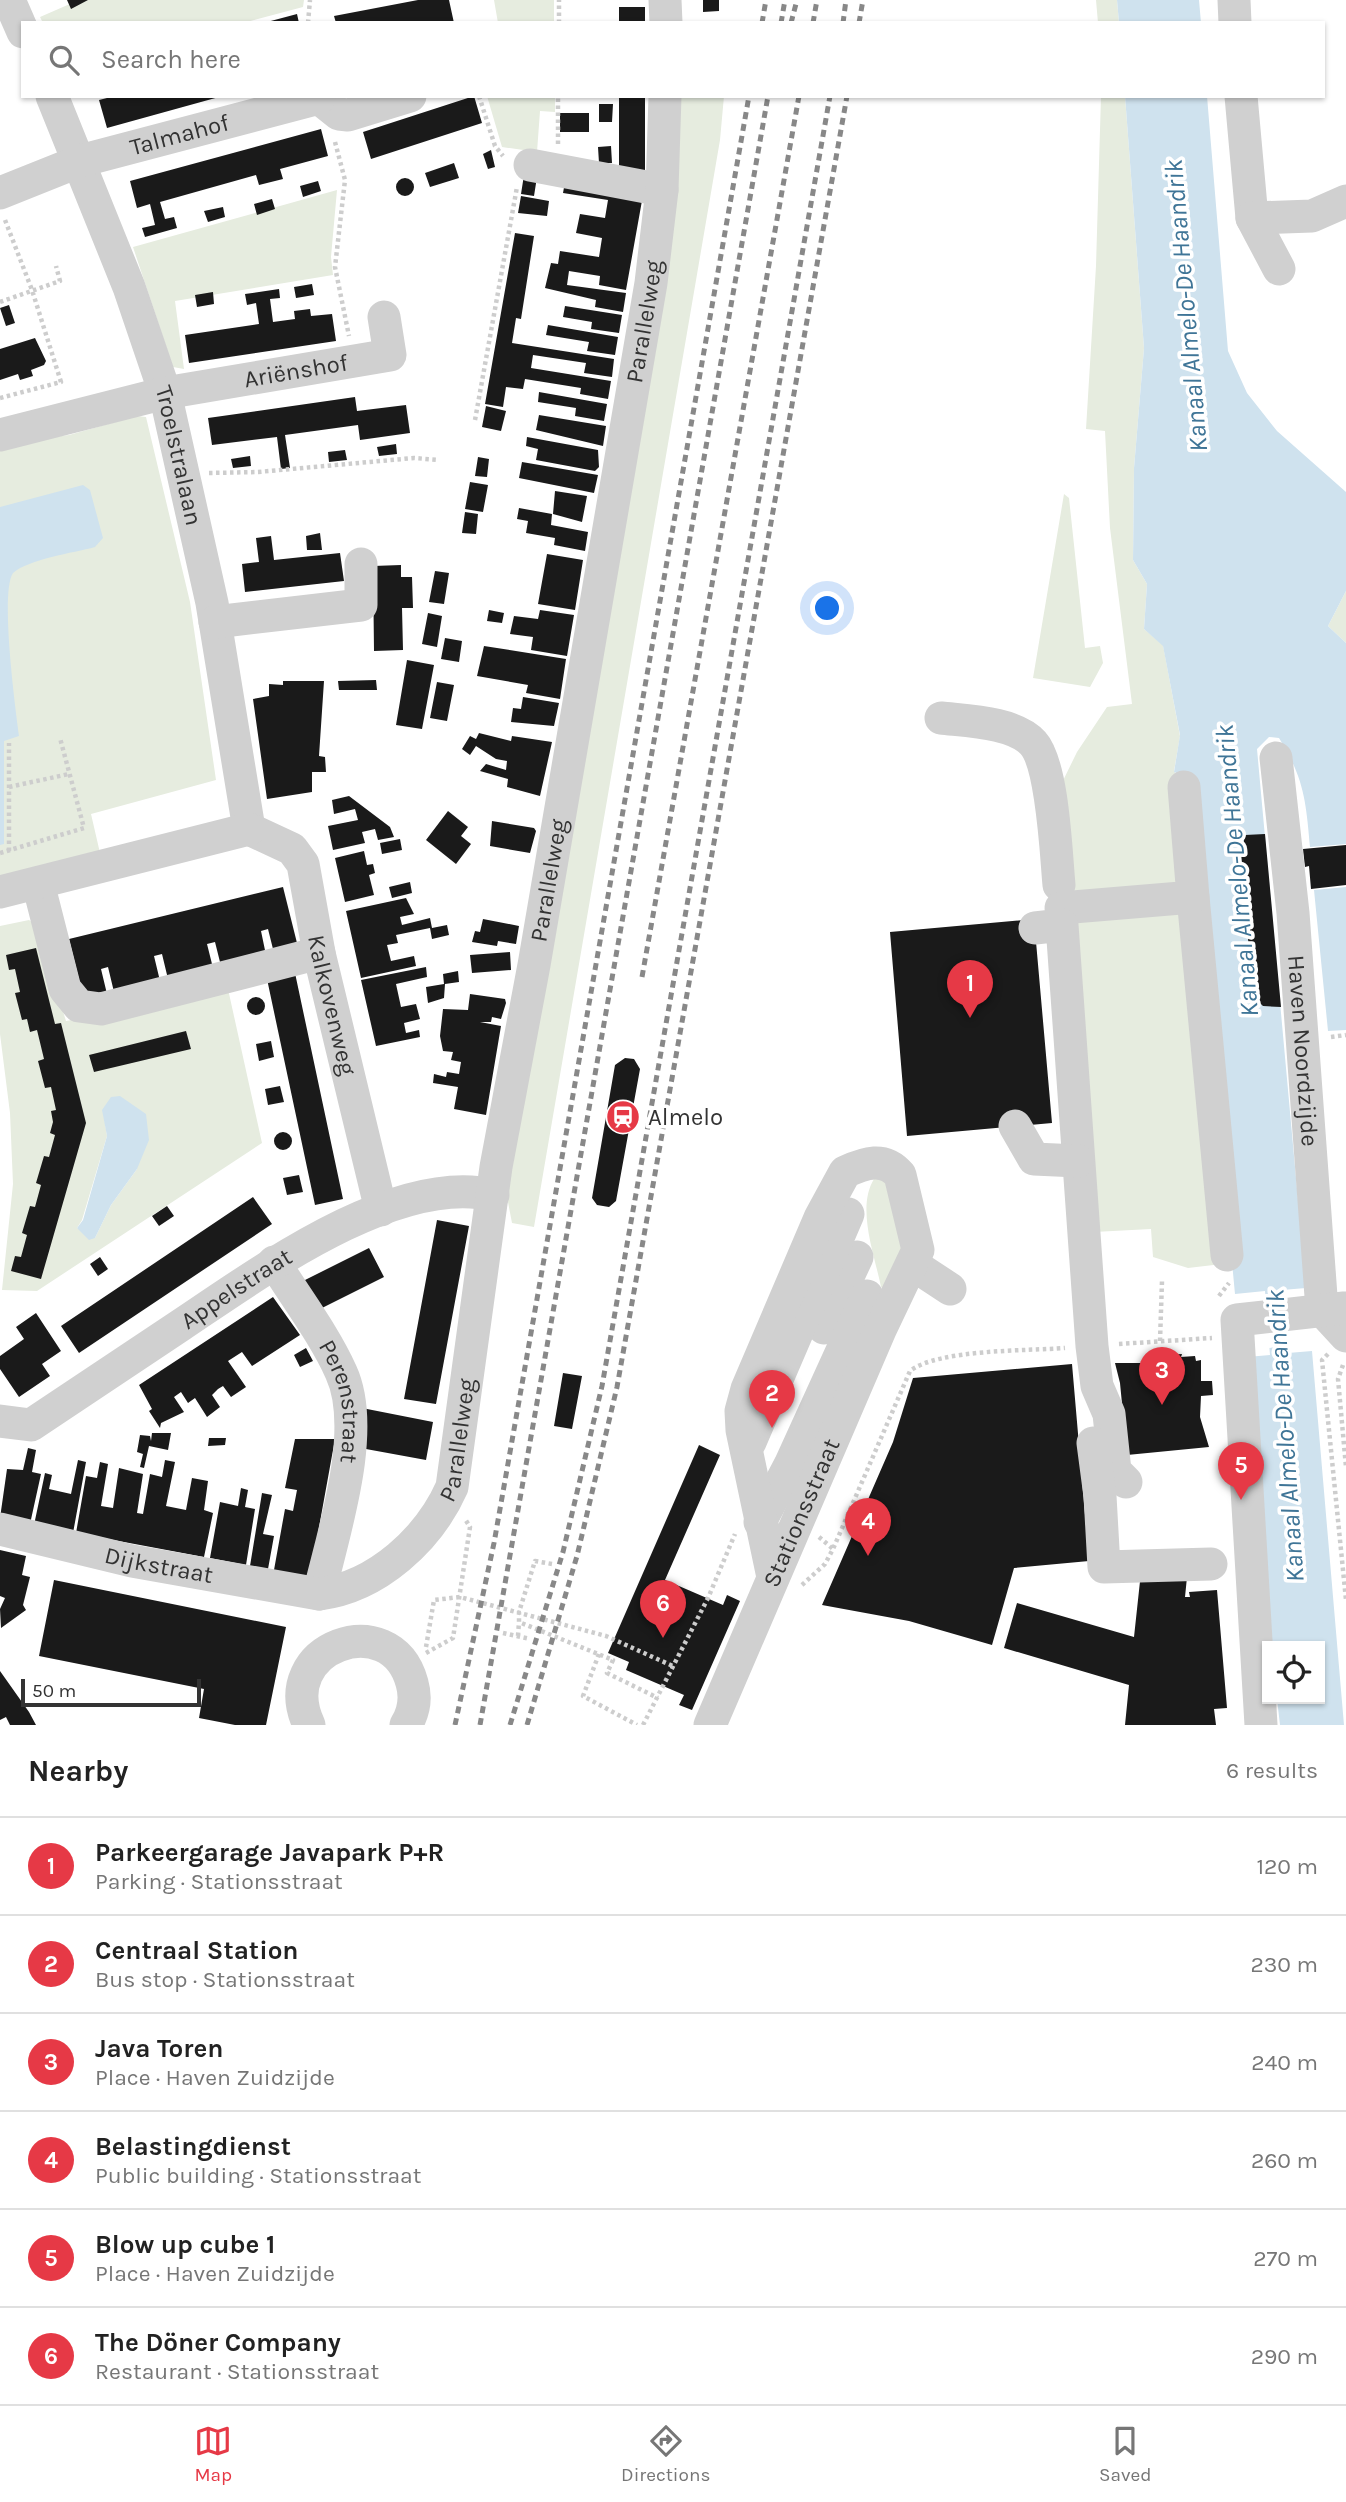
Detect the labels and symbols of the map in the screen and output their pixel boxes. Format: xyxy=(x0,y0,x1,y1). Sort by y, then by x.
street label: Talmahof xyxy=(127,108,233,161)
water label: Kanaal Almelo-De Haandrik xyxy=(1158,158,1214,453)
street label: Parallelweg xyxy=(620,258,668,385)
street label: Ariënshof xyxy=(242,348,351,393)
street label: Troelstralaan xyxy=(149,382,208,528)
your location xyxy=(810,591,844,625)
water label: Kanaal Almelo-De Haandrik xyxy=(1209,723,1265,1018)
street label: Parallelweg xyxy=(524,816,573,944)
street label: Kalkovenweg xyxy=(302,933,362,1078)
street label: Haven Noordzijde xyxy=(1282,954,1324,1148)
pin: 1 xyxy=(947,960,993,1018)
station icon: Almelo xyxy=(604,1098,642,1136)
place label: Almelo xyxy=(648,1103,723,1131)
street label: Appelstraat xyxy=(176,1242,297,1335)
water label: Kanaal Almelo-De Haandrik xyxy=(1259,1288,1311,1583)
street label: Perenstraat xyxy=(313,1335,365,1465)
pin: 3 xyxy=(1139,1347,1185,1405)
pin: 2 xyxy=(749,1370,795,1428)
street label: Parallelweg xyxy=(433,1376,481,1506)
street label: Stationsstraat xyxy=(757,1434,846,1591)
pin: 5 xyxy=(1218,1442,1264,1500)
pin: 4 xyxy=(845,1498,891,1556)
street label: Dijkstraat xyxy=(102,1541,215,1589)
pin: 6 xyxy=(640,1580,686,1638)
scale bar xyxy=(21,1676,201,1708)

